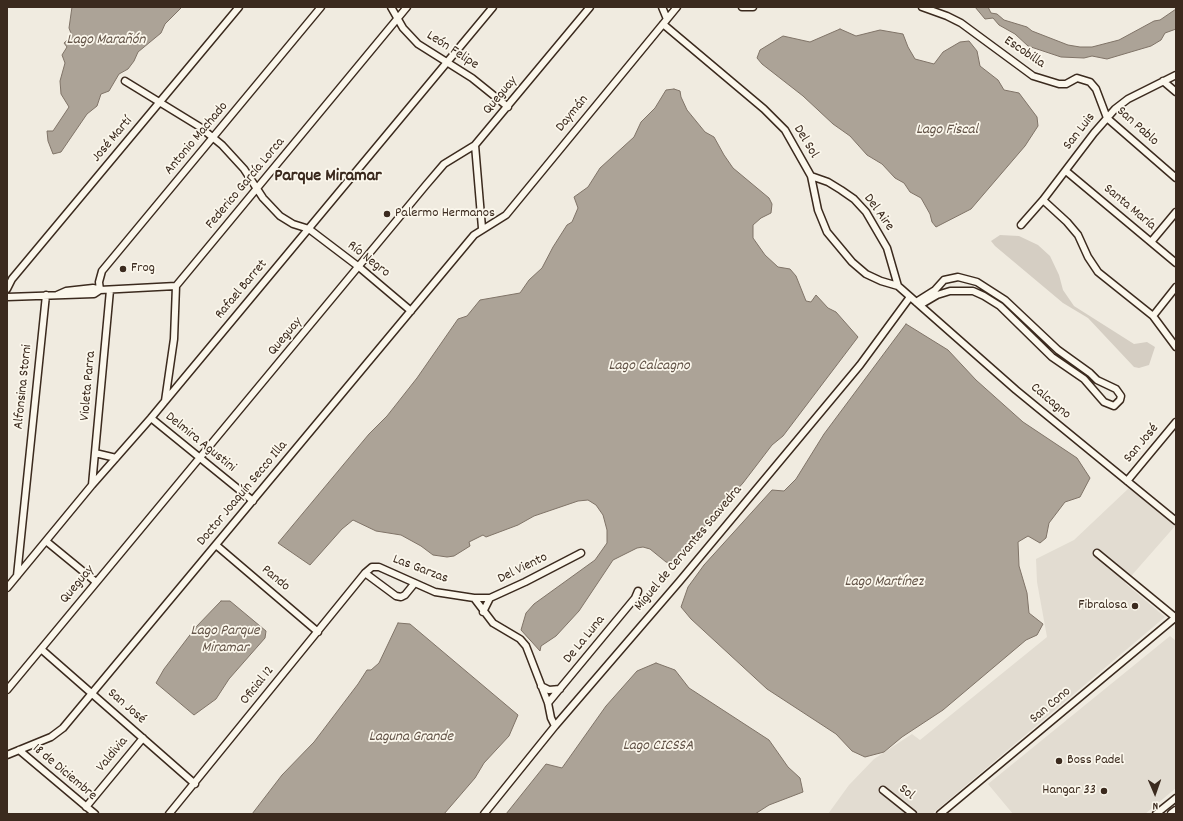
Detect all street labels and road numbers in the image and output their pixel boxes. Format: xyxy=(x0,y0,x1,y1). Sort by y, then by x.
street label: León Felipe xyxy=(423,28,481,74)
street label: Escobilla xyxy=(1000,33,1048,73)
street label: Queguay xyxy=(480,73,522,119)
street label: Daymán xyxy=(553,92,593,136)
street label: Antonio Machado xyxy=(162,99,232,179)
street label: San Pablo xyxy=(1112,104,1162,150)
street label: San Luis xyxy=(1060,110,1100,154)
street label: José Martí xyxy=(89,114,137,166)
street label: Del Sol xyxy=(789,122,821,162)
street label: Federico García Lorca xyxy=(203,135,289,233)
street label: Santa María xyxy=(1099,181,1159,235)
street label: Del Aire xyxy=(859,191,897,235)
street label: Río Negro xyxy=(343,238,393,282)
street label: Rafael Barret xyxy=(212,257,272,323)
street label: Queguay xyxy=(265,314,307,360)
street label: Alfonsina Storni xyxy=(11,344,37,430)
street label: Violeta Parra xyxy=(78,350,100,422)
street label: Calcagno xyxy=(1026,380,1074,424)
street label: Delmira Agustini xyxy=(161,409,239,477)
street label: San José xyxy=(1121,421,1163,467)
street label: Doctor Joaquín Secco Illa xyxy=(194,438,292,550)
street label: Miguel de Cervantes Saavedra xyxy=(632,483,746,615)
street label: Del Viento xyxy=(495,550,551,588)
street label: Las Garzas xyxy=(390,552,450,588)
street label: Queguay xyxy=(57,562,99,608)
street label: Pando xyxy=(257,562,293,596)
street label: De La Luna xyxy=(561,613,609,667)
street label: Oficial 12 xyxy=(237,663,279,709)
street label: San Cono xyxy=(1027,684,1075,728)
street label: San José xyxy=(103,686,149,728)
street label: Valdivia xyxy=(93,734,133,776)
street label: 18 de Diciembre xyxy=(28,741,100,805)
street label: Sol xyxy=(895,782,917,804)

